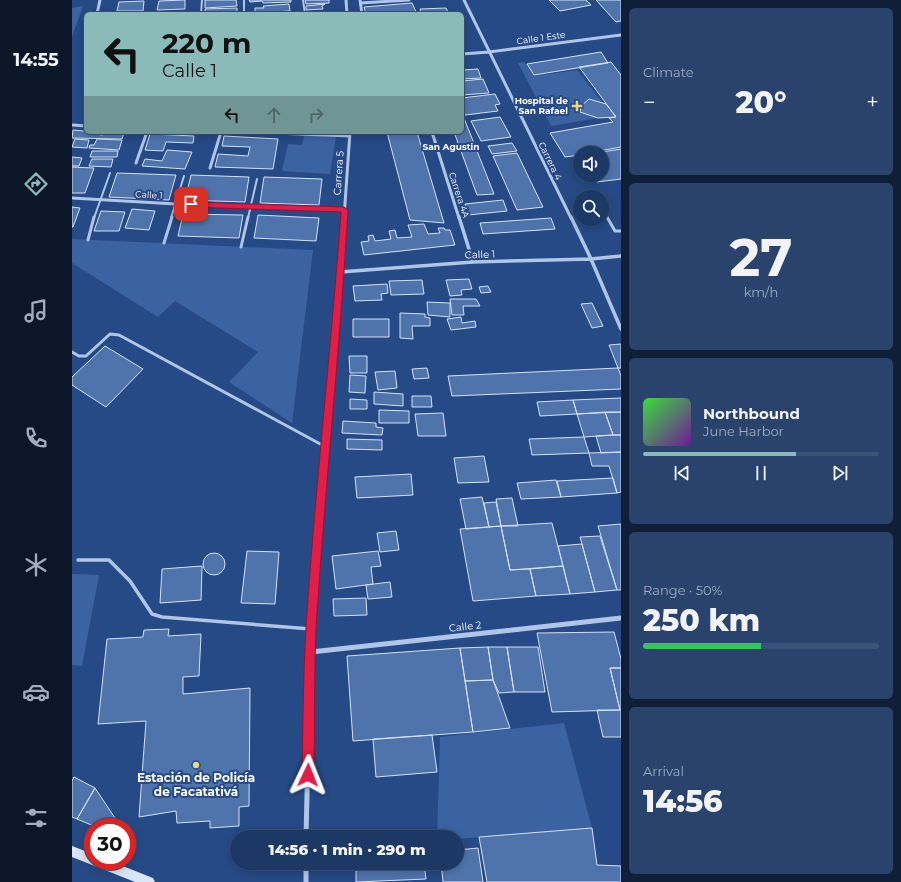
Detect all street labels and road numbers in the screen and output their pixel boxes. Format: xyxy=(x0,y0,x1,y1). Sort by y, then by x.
street label: Calle 1 Este xyxy=(516,29,567,46)
street label: Carrera 4 xyxy=(537,140,564,182)
street label: Carrera 5 xyxy=(330,150,347,196)
street label: Carrera 4A xyxy=(447,171,472,220)
street label: Calle 1 xyxy=(135,188,163,201)
street label: Calle 1 xyxy=(465,247,496,262)
street label: Calle 2 xyxy=(448,618,482,635)

